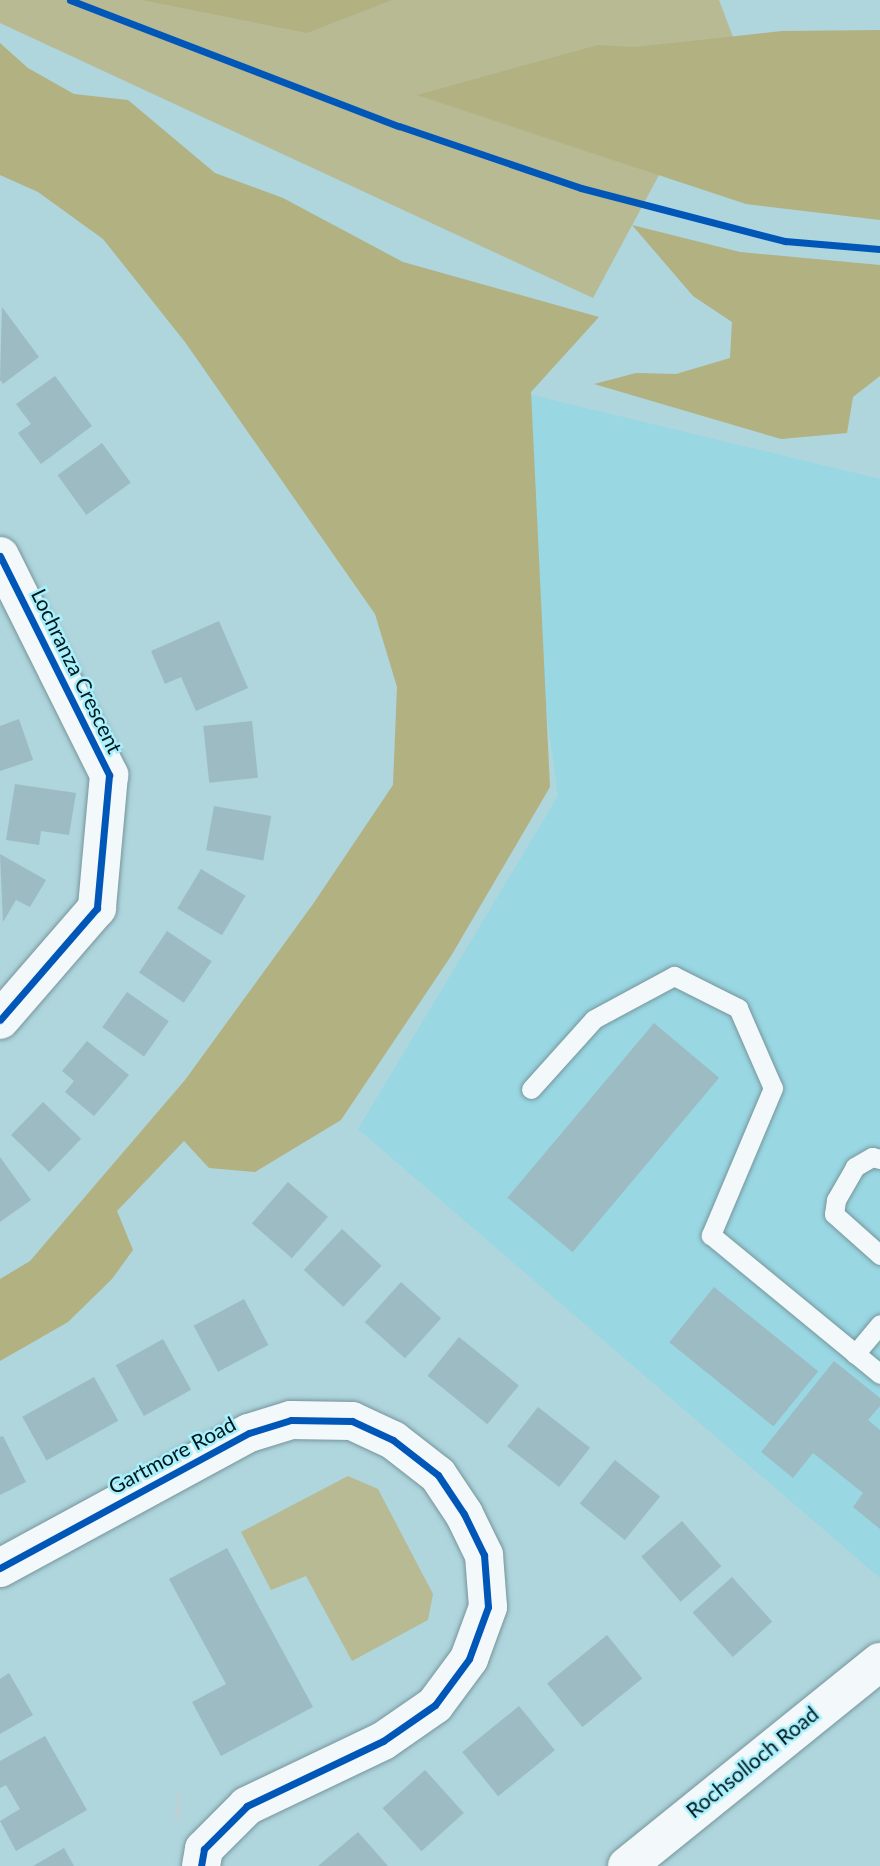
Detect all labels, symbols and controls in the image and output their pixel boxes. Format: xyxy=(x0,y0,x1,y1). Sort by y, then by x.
street label: Lochranza Crescent xyxy=(26,585,128,757)
street label: Gartmore Road xyxy=(104,1411,240,1499)
street label: Rochsolloch Road xyxy=(681,1701,823,1823)

